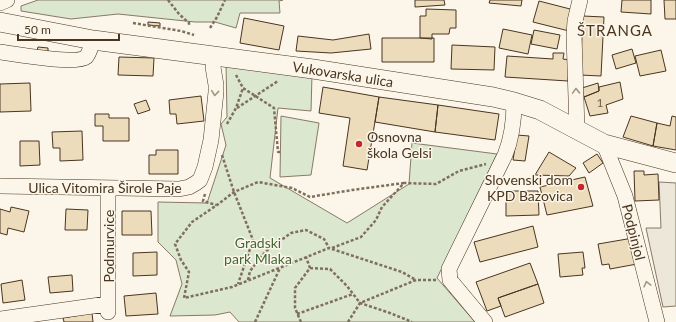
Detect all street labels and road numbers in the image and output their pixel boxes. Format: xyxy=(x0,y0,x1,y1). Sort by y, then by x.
street label: Vukovarska ulica xyxy=(291,58,395,90)
street label: Ulica Vitomira Širole Paje xyxy=(28,179,182,196)
street label: Podpinjol xyxy=(619,202,649,262)
street label: Podmurvice xyxy=(100,210,117,282)

